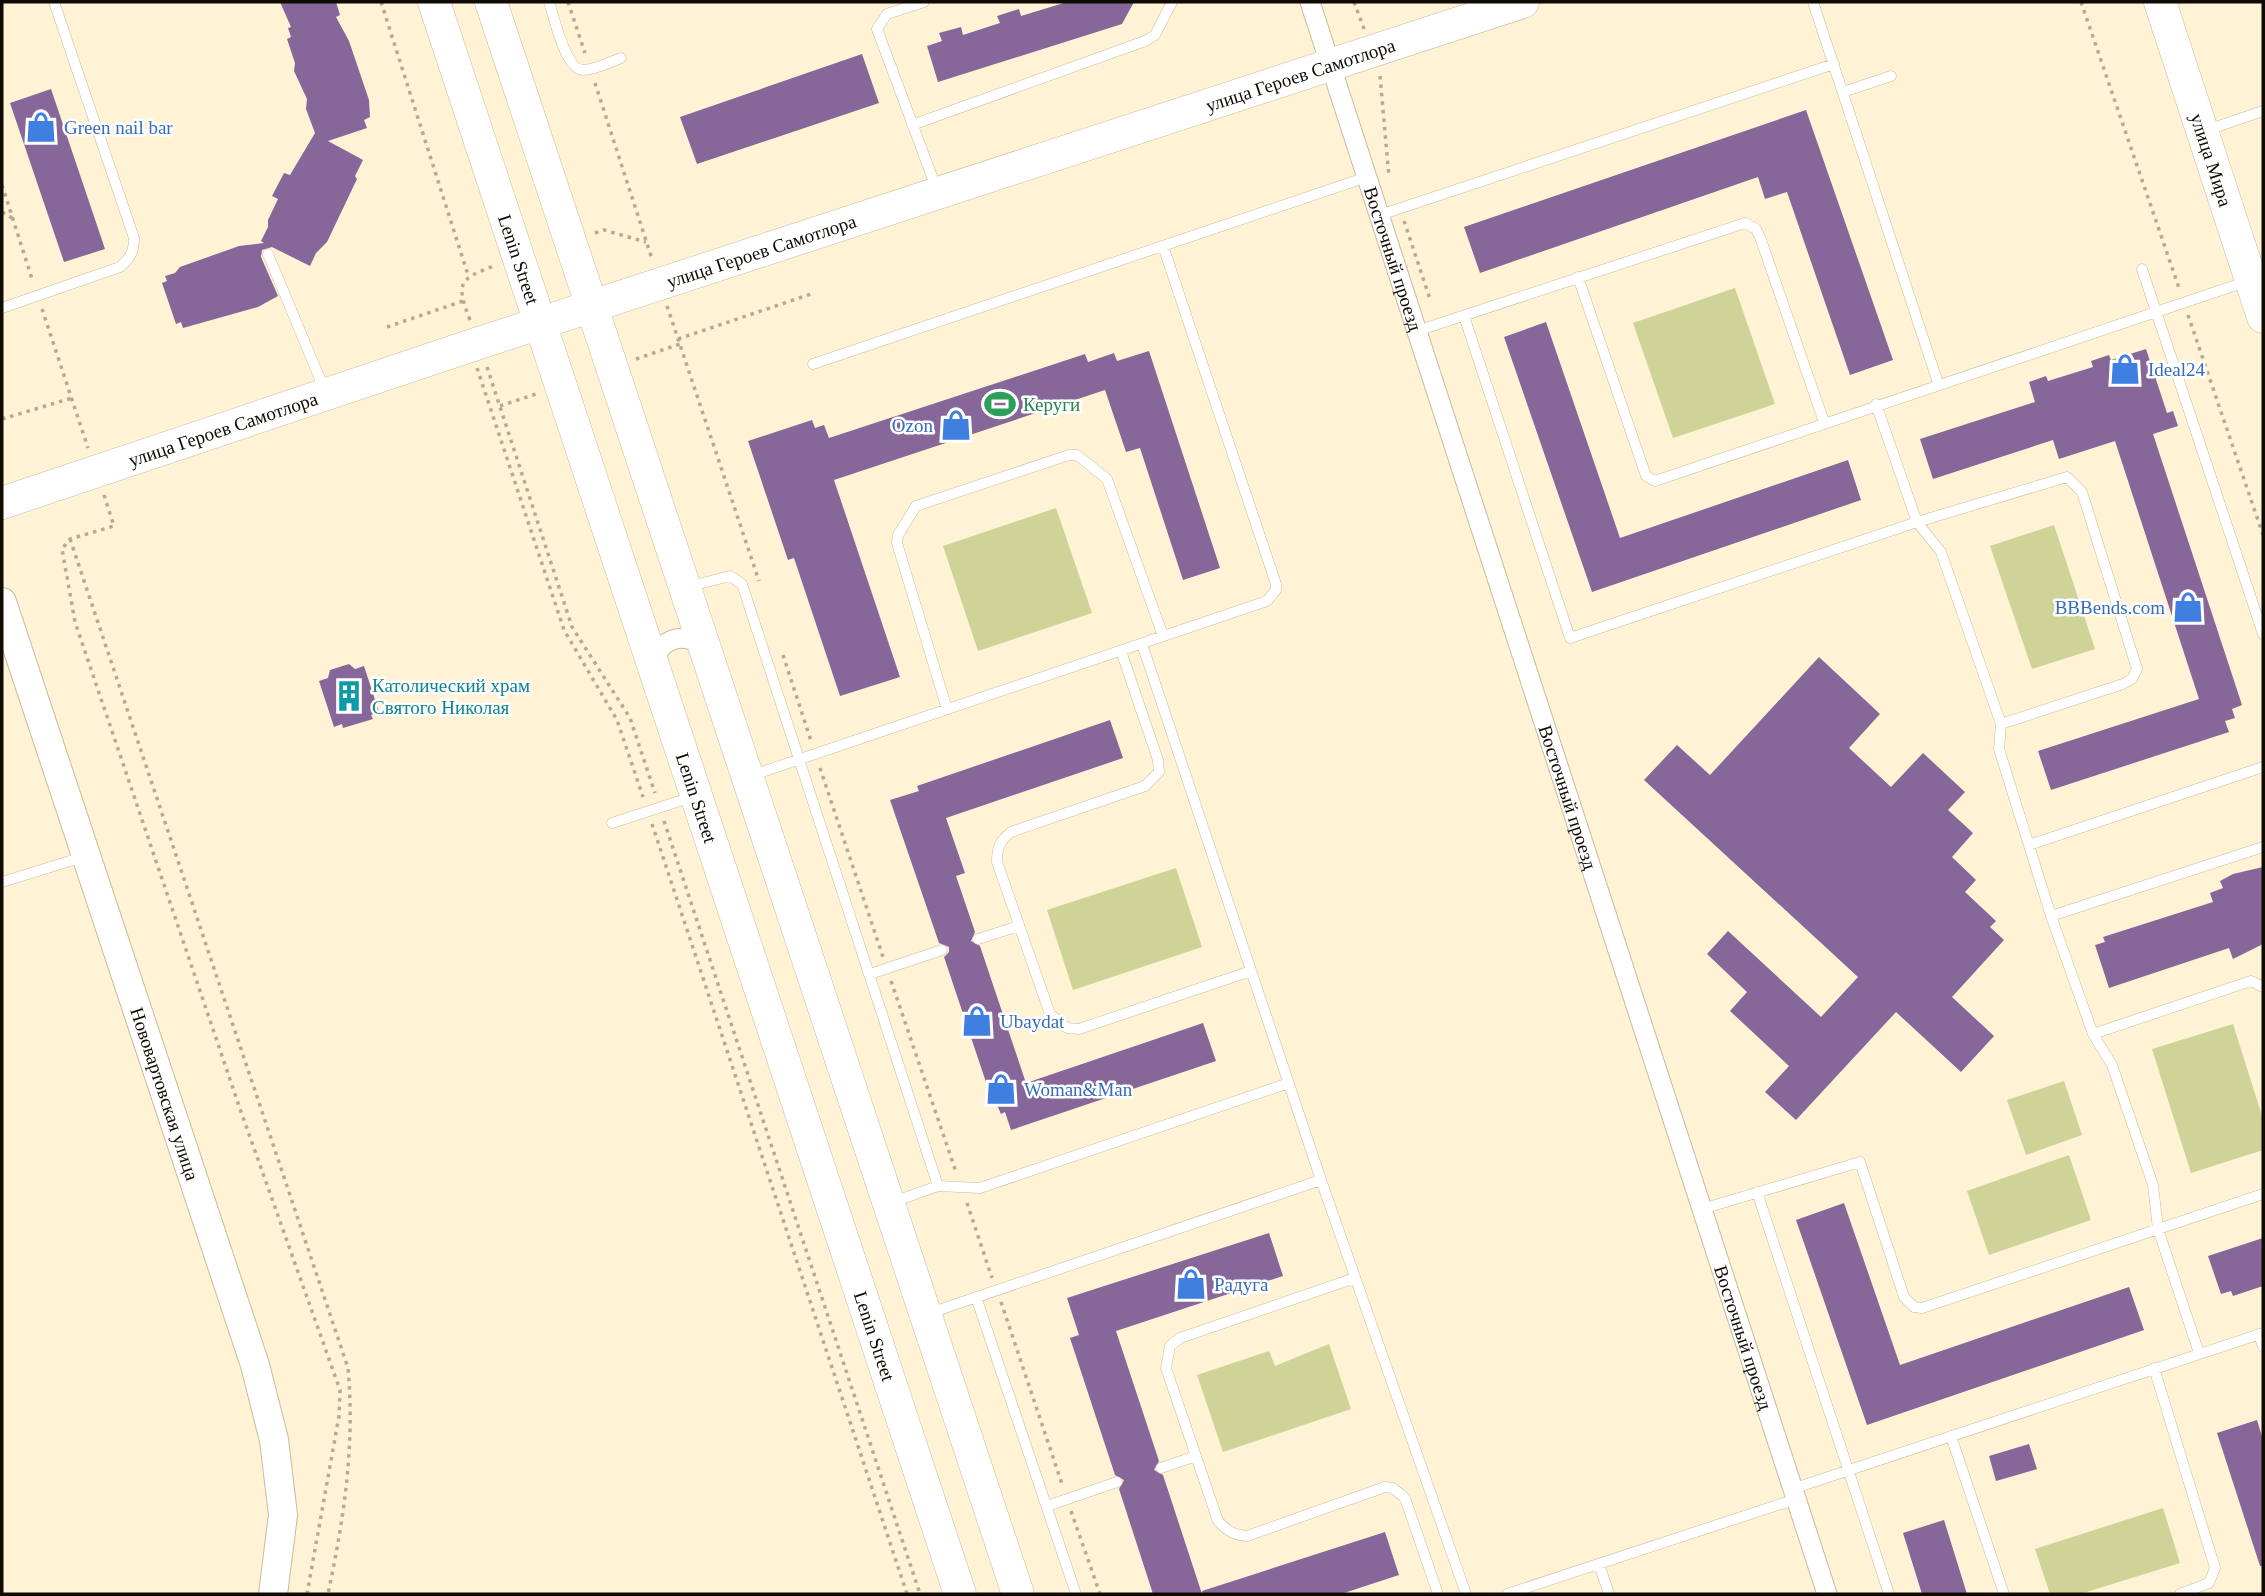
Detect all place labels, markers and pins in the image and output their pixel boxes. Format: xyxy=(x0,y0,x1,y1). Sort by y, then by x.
shop icon: Green nail bar xyxy=(24,110,58,144)
place label: Green nail bar xyxy=(64,117,173,138)
shop icon: Ideal24 xyxy=(2108,352,2142,386)
place label: Ideal24 xyxy=(2148,359,2205,380)
sports icon: Керуги xyxy=(983,387,1017,421)
place label: Керуги xyxy=(1023,394,1080,415)
shop icon: Ozon xyxy=(939,408,973,442)
place label: Ozon xyxy=(892,415,933,436)
shop icon: BBBends.com xyxy=(2171,590,2205,624)
place label: BBBends.com xyxy=(2055,597,2165,618)
place label: Католический храм Святого Николая xyxy=(372,675,530,718)
building icon: Католический храм Святого Николая xyxy=(332,679,366,713)
shop icon: Ubaydat xyxy=(960,1004,994,1038)
place label: Ubaydat xyxy=(1000,1011,1065,1032)
shop icon: Woman&Man xyxy=(984,1072,1018,1106)
place label: Woman&Man xyxy=(1024,1079,1133,1100)
shop icon: Радуга xyxy=(1174,1267,1208,1301)
place label: Радуга xyxy=(1214,1274,1269,1295)

